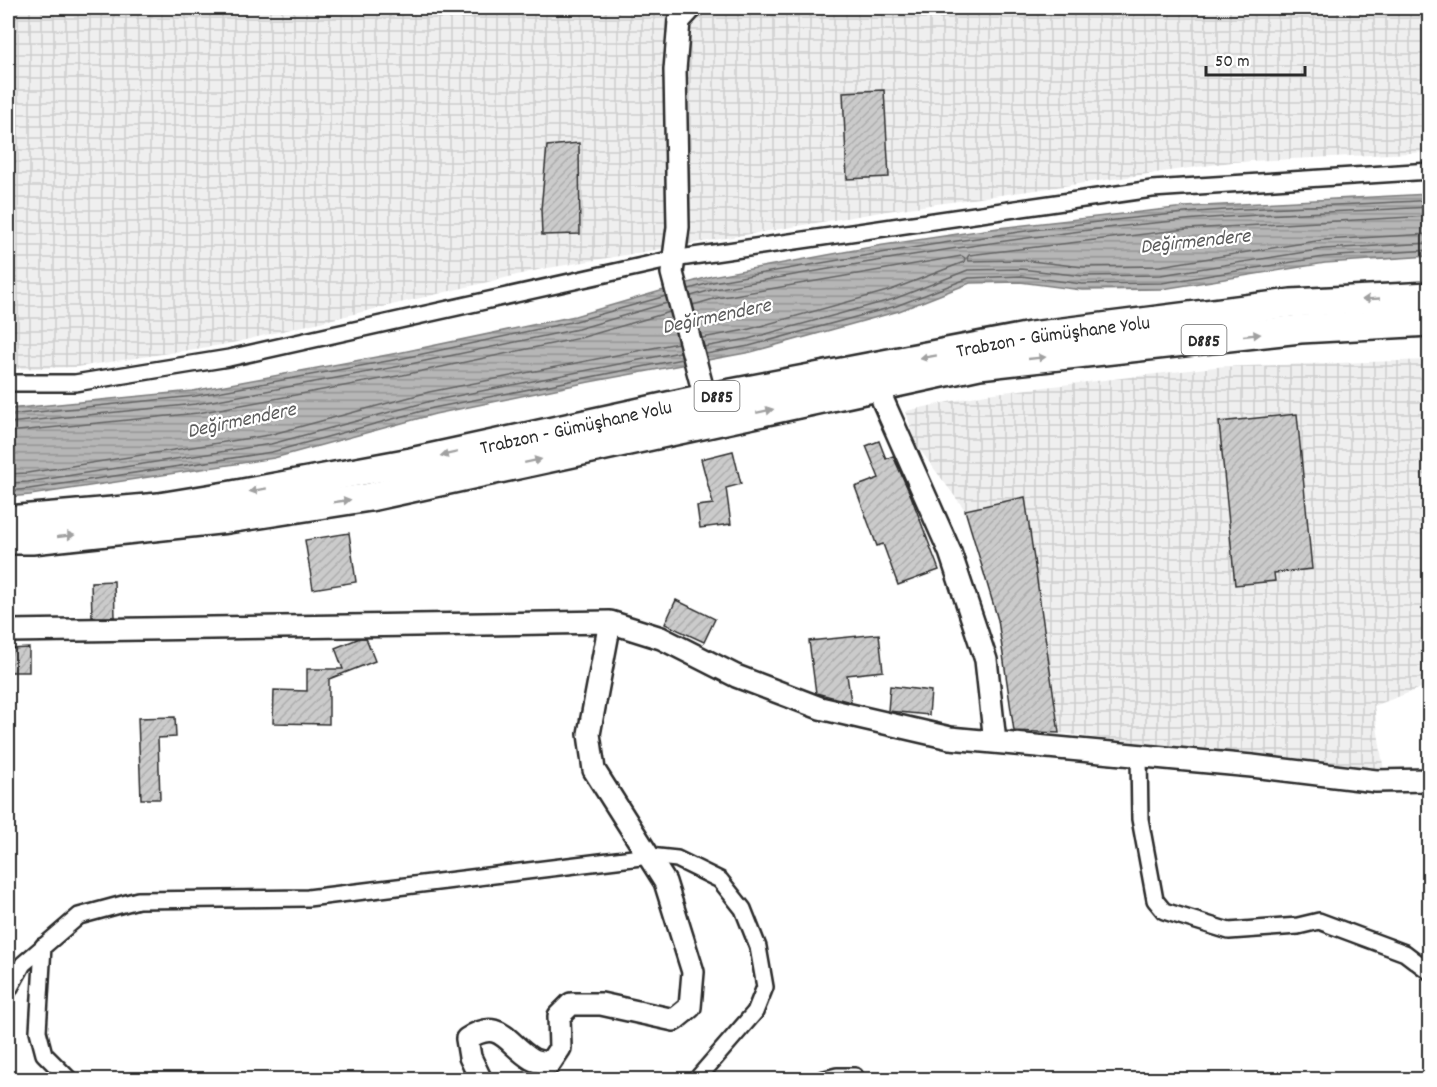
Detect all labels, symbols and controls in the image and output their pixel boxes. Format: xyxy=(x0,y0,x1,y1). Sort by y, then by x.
scale bar xyxy=(1206,39,1305,77)
text: 50 m xyxy=(1215,50,1250,75)
water label: Değirmendere xyxy=(1139,222,1254,264)
water label: Değirmendere xyxy=(660,291,775,344)
one-way arrow xyxy=(1362,295,1381,304)
street label: Trabzon - Gümüşhane Yolu xyxy=(954,310,1152,367)
road number: D885 xyxy=(1182,325,1226,355)
one-way arrow xyxy=(1242,330,1261,339)
one-way arrow xyxy=(919,352,938,361)
one-way arrow xyxy=(1028,354,1047,363)
road number: D885 xyxy=(694,381,740,411)
water label: Değirmendere xyxy=(185,395,300,448)
street label: Trabzon - Gümüşhane Yolu xyxy=(478,395,675,464)
one-way arrow xyxy=(756,406,775,415)
one-way arrow xyxy=(439,450,458,459)
one-way arrow xyxy=(524,456,543,465)
one-way arrow xyxy=(248,486,267,495)
one-way arrow xyxy=(333,496,352,505)
one-way arrow xyxy=(56,531,75,541)

